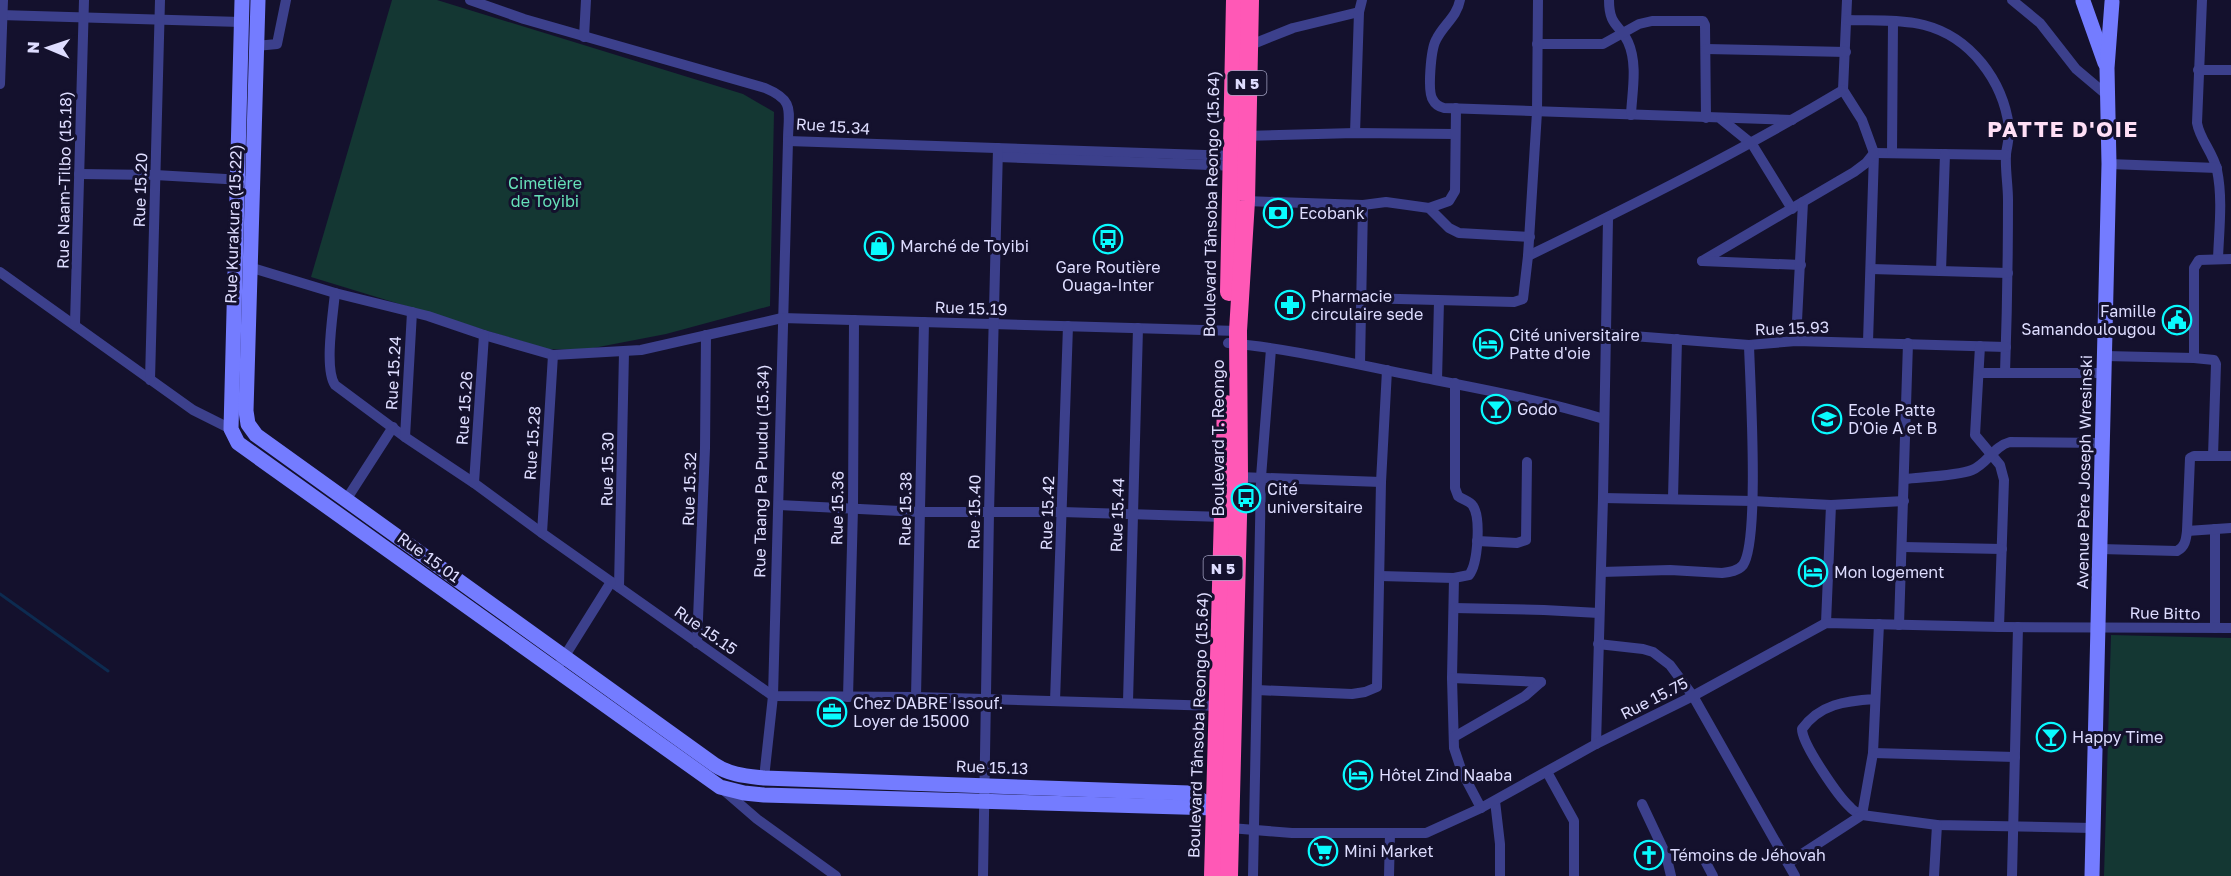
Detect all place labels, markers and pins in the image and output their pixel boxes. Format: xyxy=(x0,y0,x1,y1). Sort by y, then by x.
bank icon: Ecobank xyxy=(1262,197,1294,229)
place label: Ecobank xyxy=(1299,203,1365,223)
bus stop icon: Gare Routière Ouaga-Inter xyxy=(1092,223,1124,255)
shop icon: Marché de Toyibi xyxy=(863,230,895,262)
place label: Marché de Toyibi xyxy=(900,236,1029,256)
place label: Gare Routière Ouaga-Inter xyxy=(1055,257,1161,295)
place label: Pharmacie circulaire sede xyxy=(1311,286,1423,324)
pharmacy icon: Pharmacie circulaire sede xyxy=(1274,289,1306,321)
place label: Famille Samandoulougou xyxy=(2021,301,2156,339)
public building icon: Famille Samandoulougou xyxy=(2161,304,2193,336)
place label: Cité universitaire Patte d'oie xyxy=(1509,325,1640,363)
hotel icon: Cité universitaire Patte d'oie xyxy=(1472,328,1504,360)
bar icon: Godo xyxy=(1480,393,1512,425)
place label: Godo xyxy=(1517,399,1557,419)
place label: Ecole Patte D'Oie A et B xyxy=(1848,400,1937,438)
school or university icon: Ecole Patte D'Oie A et B xyxy=(1811,403,1843,435)
place label: Cité universitaire xyxy=(1267,479,1363,517)
bus stop icon: Cité universitaire xyxy=(1230,482,1262,514)
hotel icon: Mon logement xyxy=(1797,556,1829,588)
place label: Mon logement xyxy=(1834,562,1944,582)
place label: Chez DABRE Issouf. Loyer de 15000 xyxy=(853,693,1003,731)
office icon: Chez DABRE Issouf. Loyer de 15000 xyxy=(816,696,848,728)
bar icon: Happy Time xyxy=(2035,721,2067,753)
place label: Happy Time xyxy=(2072,727,2163,747)
hotel icon: Hôtel Zind Naaba xyxy=(1342,759,1374,791)
place label: Hôtel Zind Naaba xyxy=(1379,765,1512,785)
supermarket icon: Mini Market xyxy=(1307,835,1339,867)
church icon: Témoins de Jéhovah xyxy=(1633,839,1665,871)
place label: Mini Market xyxy=(1344,841,1434,861)
place label: Témoins de Jéhovah xyxy=(1670,845,1826,865)

